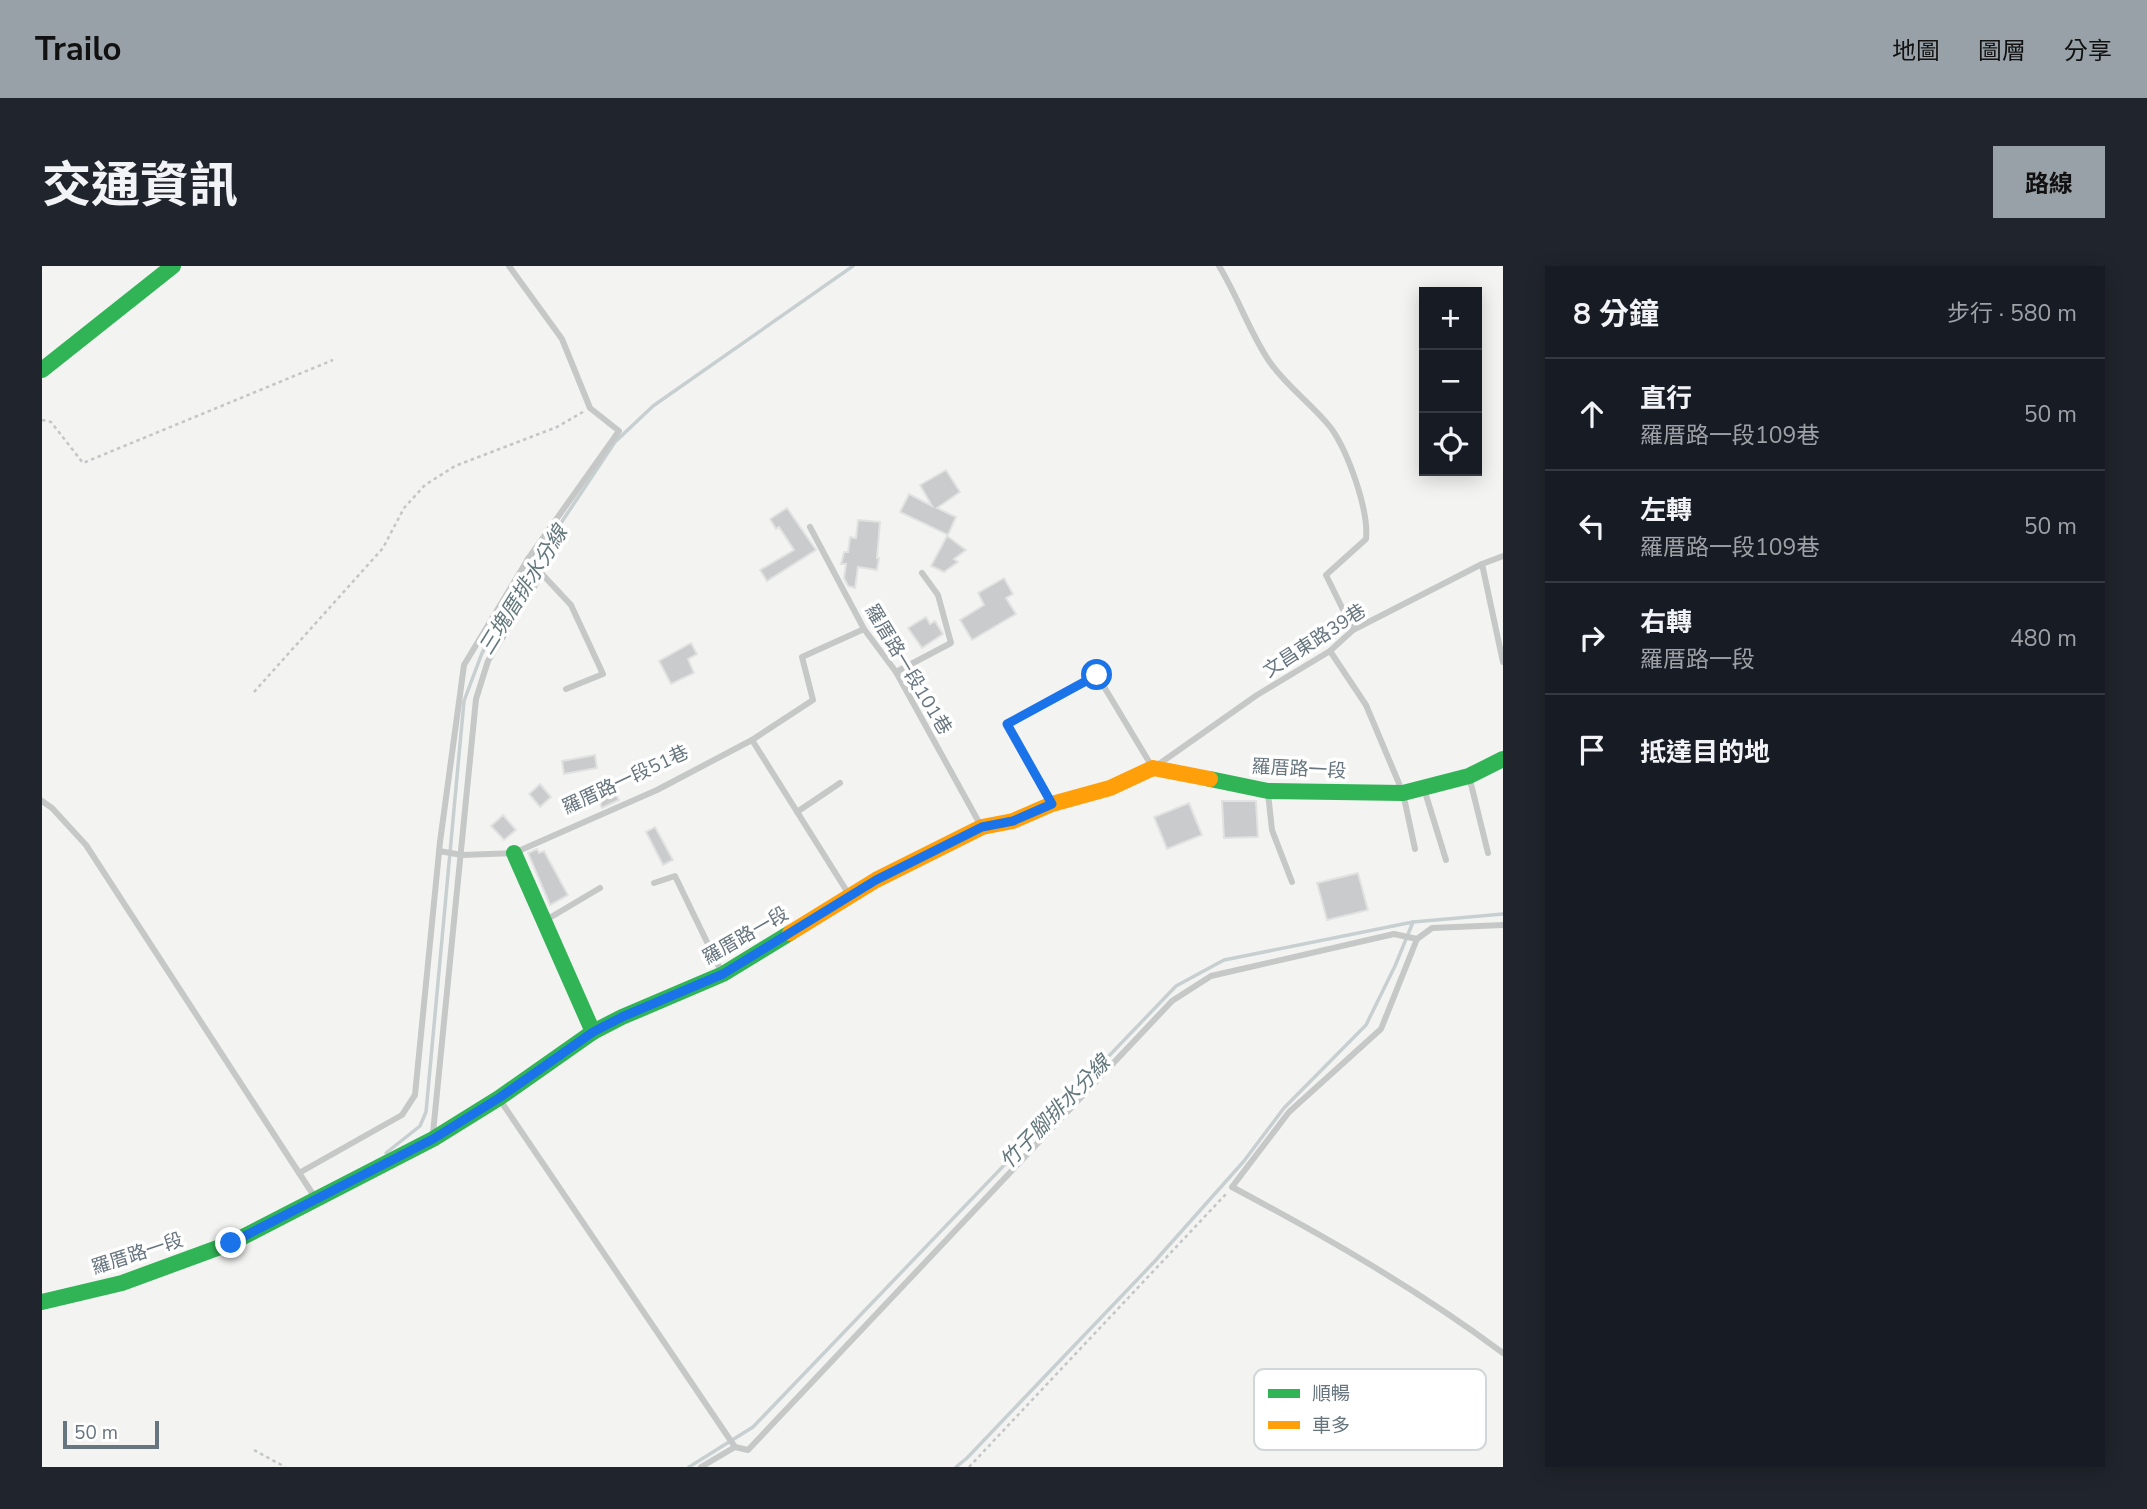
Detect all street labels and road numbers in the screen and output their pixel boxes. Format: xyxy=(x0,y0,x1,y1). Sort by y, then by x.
street label: 文昌東路39巷 xyxy=(1258,598,1371,684)
street label: 羅厝路一段101巷 xyxy=(859,599,957,740)
street label: 羅厝路一段51巷 xyxy=(558,739,693,821)
street label: 羅厝路一段 xyxy=(1251,754,1347,784)
street label: 羅厝路一段 xyxy=(698,901,793,971)
street label: 羅厝路一段 xyxy=(88,1227,187,1281)

